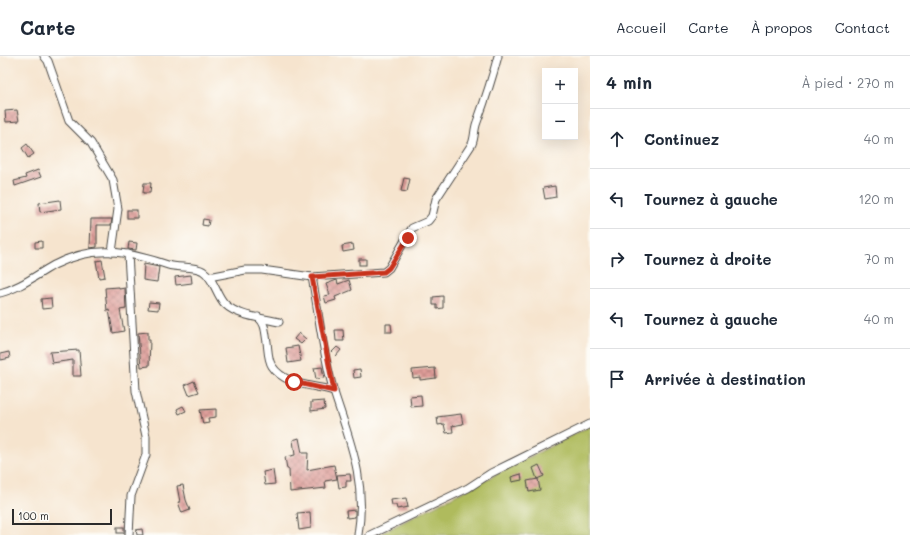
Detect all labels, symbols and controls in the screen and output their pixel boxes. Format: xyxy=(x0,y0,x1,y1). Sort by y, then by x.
text: Carte xyxy=(20,15,75,40)
text: Accueil xyxy=(616,18,666,37)
text: Carte xyxy=(688,18,729,37)
text: À propos xyxy=(751,18,813,37)
text: Contact xyxy=(835,18,890,37)
map controls xyxy=(542,68,578,140)
button: + xyxy=(542,68,578,104)
text: 4 min xyxy=(606,71,652,93)
text: À pied · 270 m xyxy=(802,74,894,91)
button: − xyxy=(542,104,578,140)
icon: ahead xyxy=(606,128,628,150)
text: Continuez xyxy=(644,129,719,149)
text: 40 m xyxy=(864,130,894,147)
icon: left xyxy=(606,188,628,210)
text: Tournez à gauche xyxy=(644,189,778,209)
text: 120 m xyxy=(858,190,894,207)
route end xyxy=(399,229,417,247)
icon: right xyxy=(606,248,628,270)
text: Tournez à droite xyxy=(644,249,772,269)
text: 70 m xyxy=(864,250,894,267)
icon: left xyxy=(606,308,628,330)
text: Tournez à gauche xyxy=(644,309,778,329)
text: 40 m xyxy=(864,310,894,327)
icon: arrive xyxy=(606,368,628,390)
text: Arrivée à destination xyxy=(644,369,806,389)
route start xyxy=(285,373,303,391)
scale bar xyxy=(12,507,112,526)
text: 100 m xyxy=(18,508,49,523)

